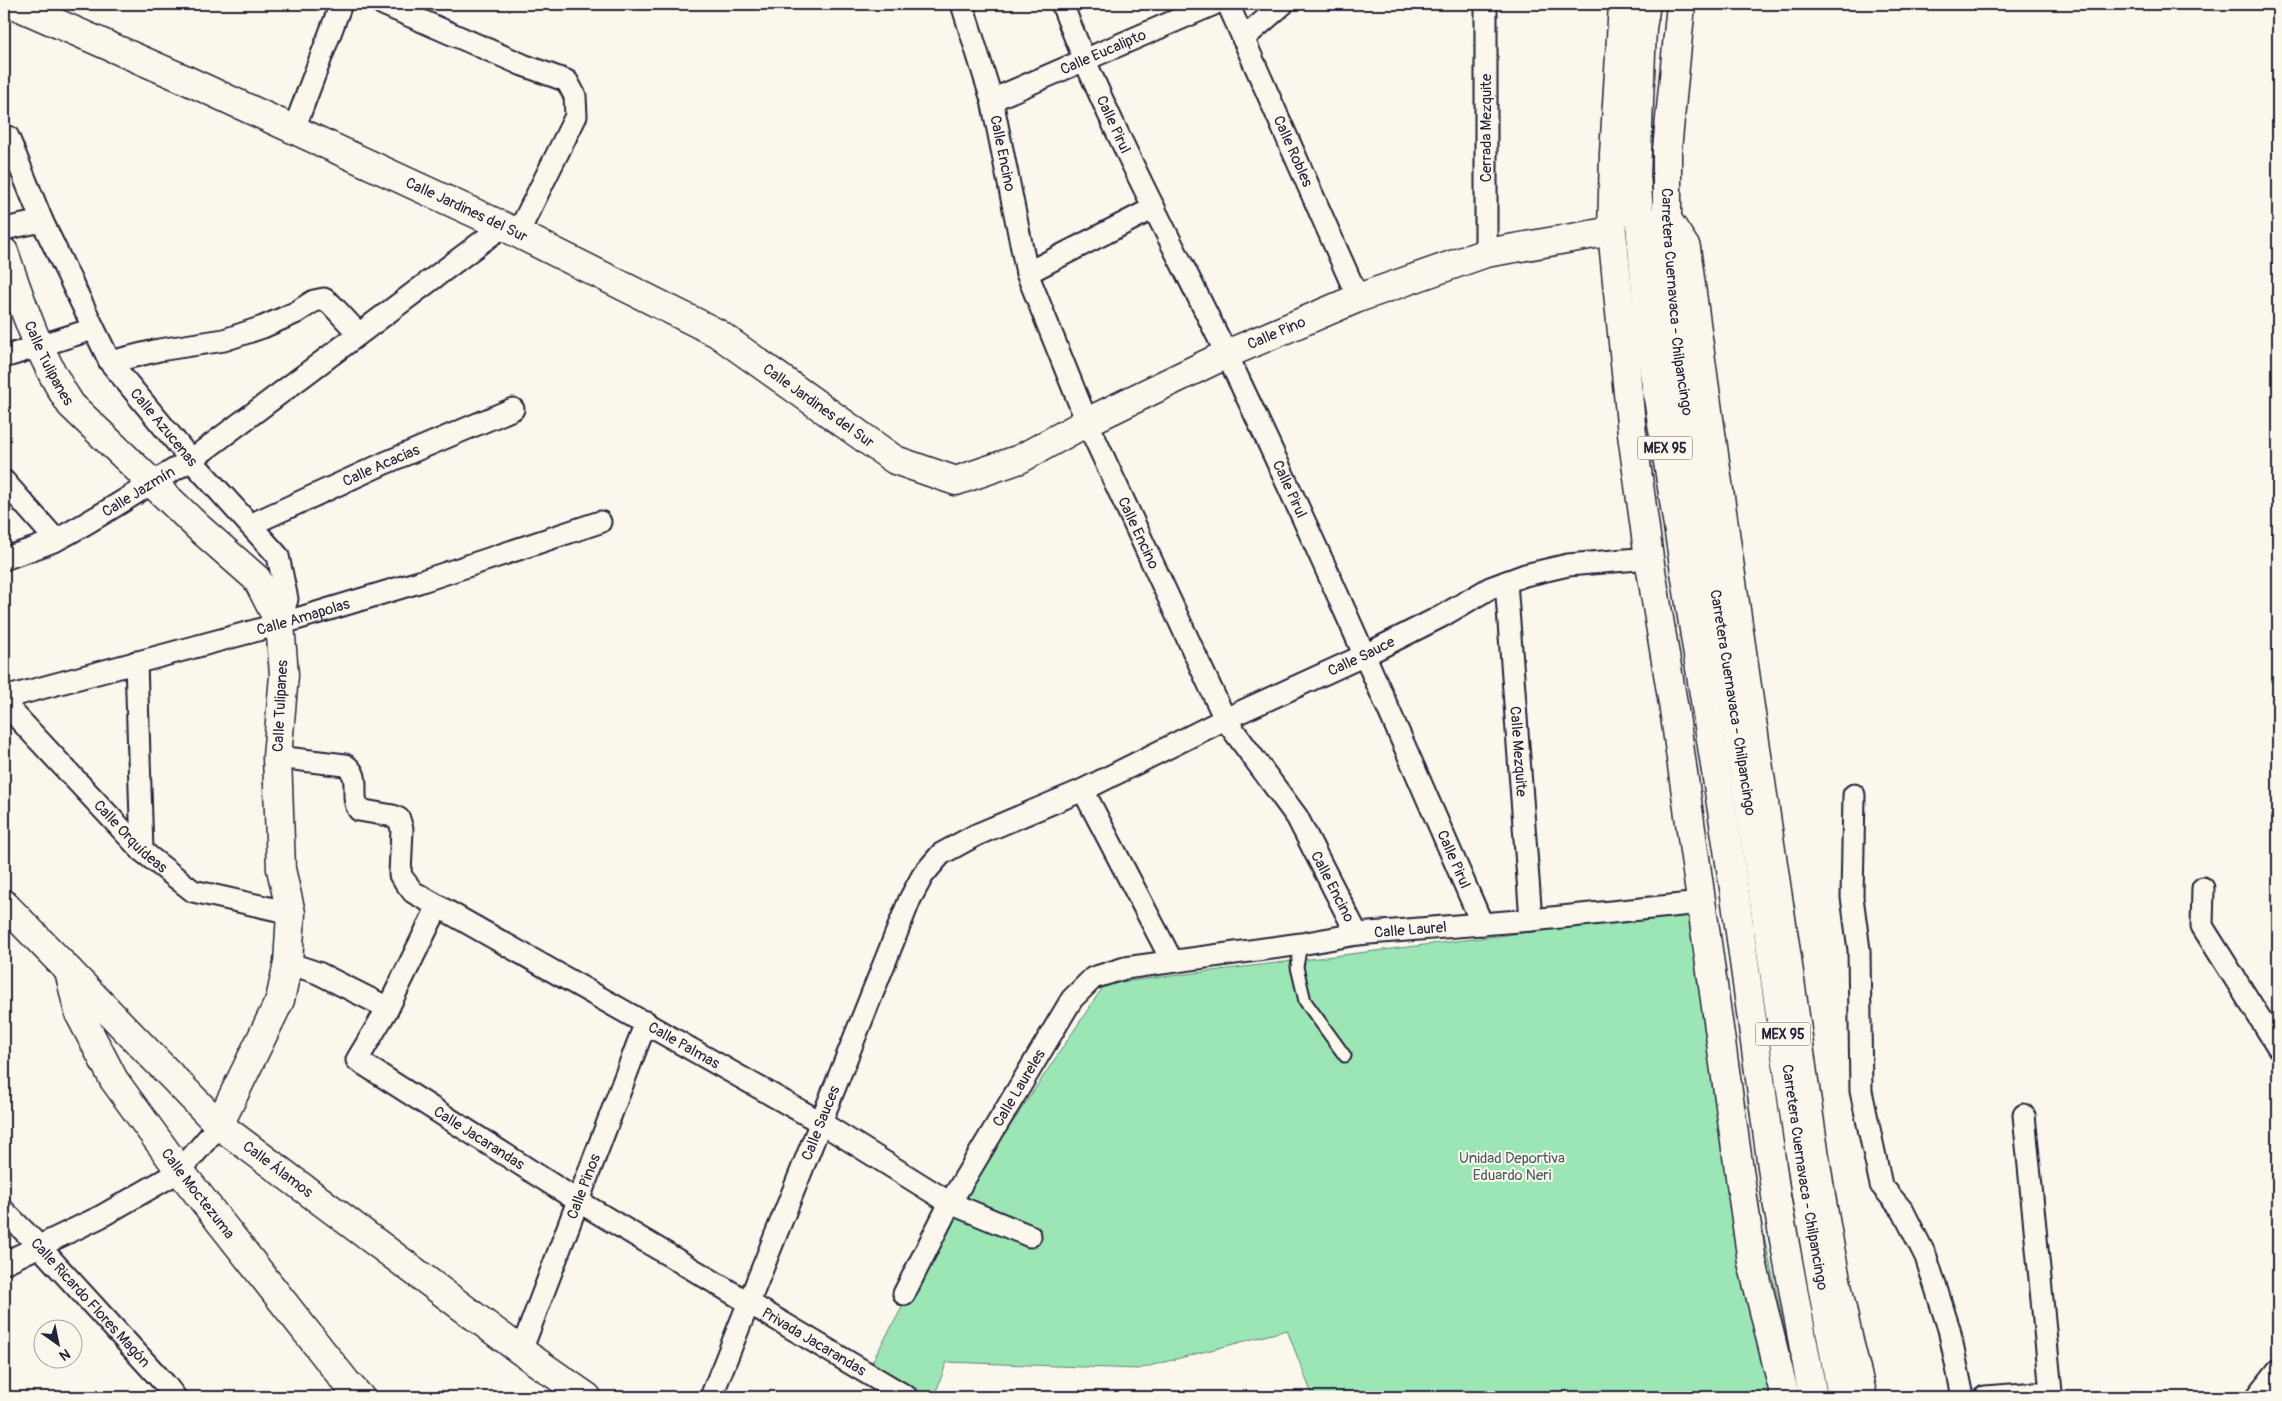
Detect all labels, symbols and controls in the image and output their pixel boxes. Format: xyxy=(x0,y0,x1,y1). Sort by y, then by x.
street label: Calle Eucalipto xyxy=(1057,26,1149,79)
street label: Cerrada Mezquite xyxy=(1477,73,1496,182)
street label: Calle Pirul xyxy=(1092,93,1135,157)
street label: Calle Robles xyxy=(1269,113,1317,190)
street label: Calle Encino xyxy=(985,114,1019,193)
street label: Calle Jardines del Sur xyxy=(402,173,531,247)
street label: Carretera Cuernavaca - Chilpancingo xyxy=(1657,188,1697,417)
street label: Calle Pino xyxy=(1244,312,1309,354)
street label: Calle Tulipanes xyxy=(20,318,78,409)
street label: Calle Jardines del Sur xyxy=(759,360,878,452)
street label: Calle Azucenas xyxy=(126,385,202,471)
road number: MEX 95 xyxy=(1638,436,1692,459)
street label: Calle Acacias xyxy=(340,440,423,491)
street label: Calle Pirul xyxy=(1268,457,1311,521)
street label: Calle Jazmín xyxy=(99,462,179,522)
street label: Calle Encino xyxy=(1113,494,1163,572)
street label: Carretera Cuernavaca - Chilpancingo xyxy=(1705,588,1760,817)
street label: Calle Amapolas xyxy=(255,594,352,640)
street label: Calle Sauce xyxy=(1325,632,1399,681)
street label: Calle Tulipanes xyxy=(269,659,292,752)
street label: Calle Mezquite xyxy=(1505,706,1531,798)
street label: Calle Orquídeas xyxy=(89,796,171,877)
street label: Calle Pirul xyxy=(1432,828,1474,892)
street label: Calle Encino xyxy=(1306,848,1358,926)
street label: Calle Laurel xyxy=(1373,918,1448,943)
street label: Calle Palmas xyxy=(644,1018,723,1073)
road number: MEX 95 xyxy=(1756,1022,1810,1046)
street label: Calle Laureles xyxy=(989,1046,1050,1130)
street label: Carretera Cuernavaca - Chilpancingo xyxy=(1777,1063,1832,1292)
street label: Calle Sauces xyxy=(797,1083,844,1163)
street label: Calle Jacarandas xyxy=(430,1102,528,1175)
street label: Calle Álamos xyxy=(239,1137,317,1202)
street label: Calle Moctezuma xyxy=(157,1145,239,1243)
park label: Unidad Deportiva Eduardo Neri xyxy=(1459,1149,1565,1185)
street label: Calle Pinos xyxy=(563,1151,605,1222)
street label: Calle Ricardo Flores Magón xyxy=(26,1234,154,1372)
street label: Privada Jacarandas xyxy=(758,1304,870,1381)
north arrow xyxy=(32,1318,82,1368)
text: N xyxy=(56,1345,73,1364)

